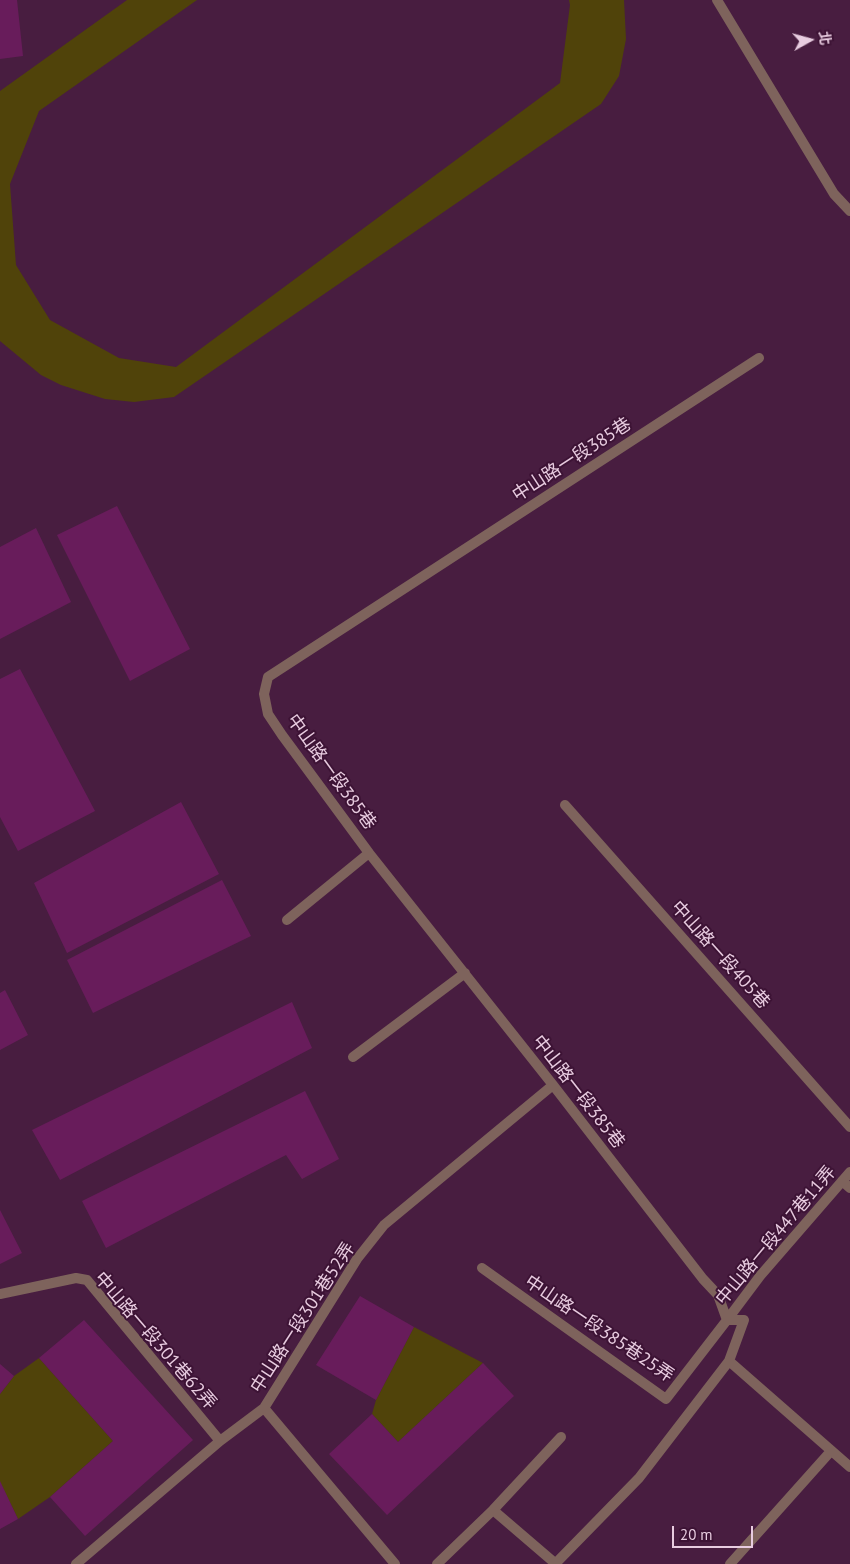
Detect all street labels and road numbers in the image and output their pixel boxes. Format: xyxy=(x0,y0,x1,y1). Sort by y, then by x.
street label: 中山路一段385巷 xyxy=(508,414,636,506)
street label: 中山路一段385巷 xyxy=(282,710,380,834)
street label: 中山路一段405巷 xyxy=(666,897,774,1013)
street label: 中山路一段385巷 xyxy=(527,1031,629,1153)
street label: 中山路一段447巷11弄 xyxy=(711,1162,841,1310)
street label: 中山路一段301巷52弄 xyxy=(246,1239,360,1397)
street label: 中山路一段301巷62弄 xyxy=(89,1268,221,1414)
street label: 中山路一段385巷25弄 xyxy=(520,1271,678,1387)

